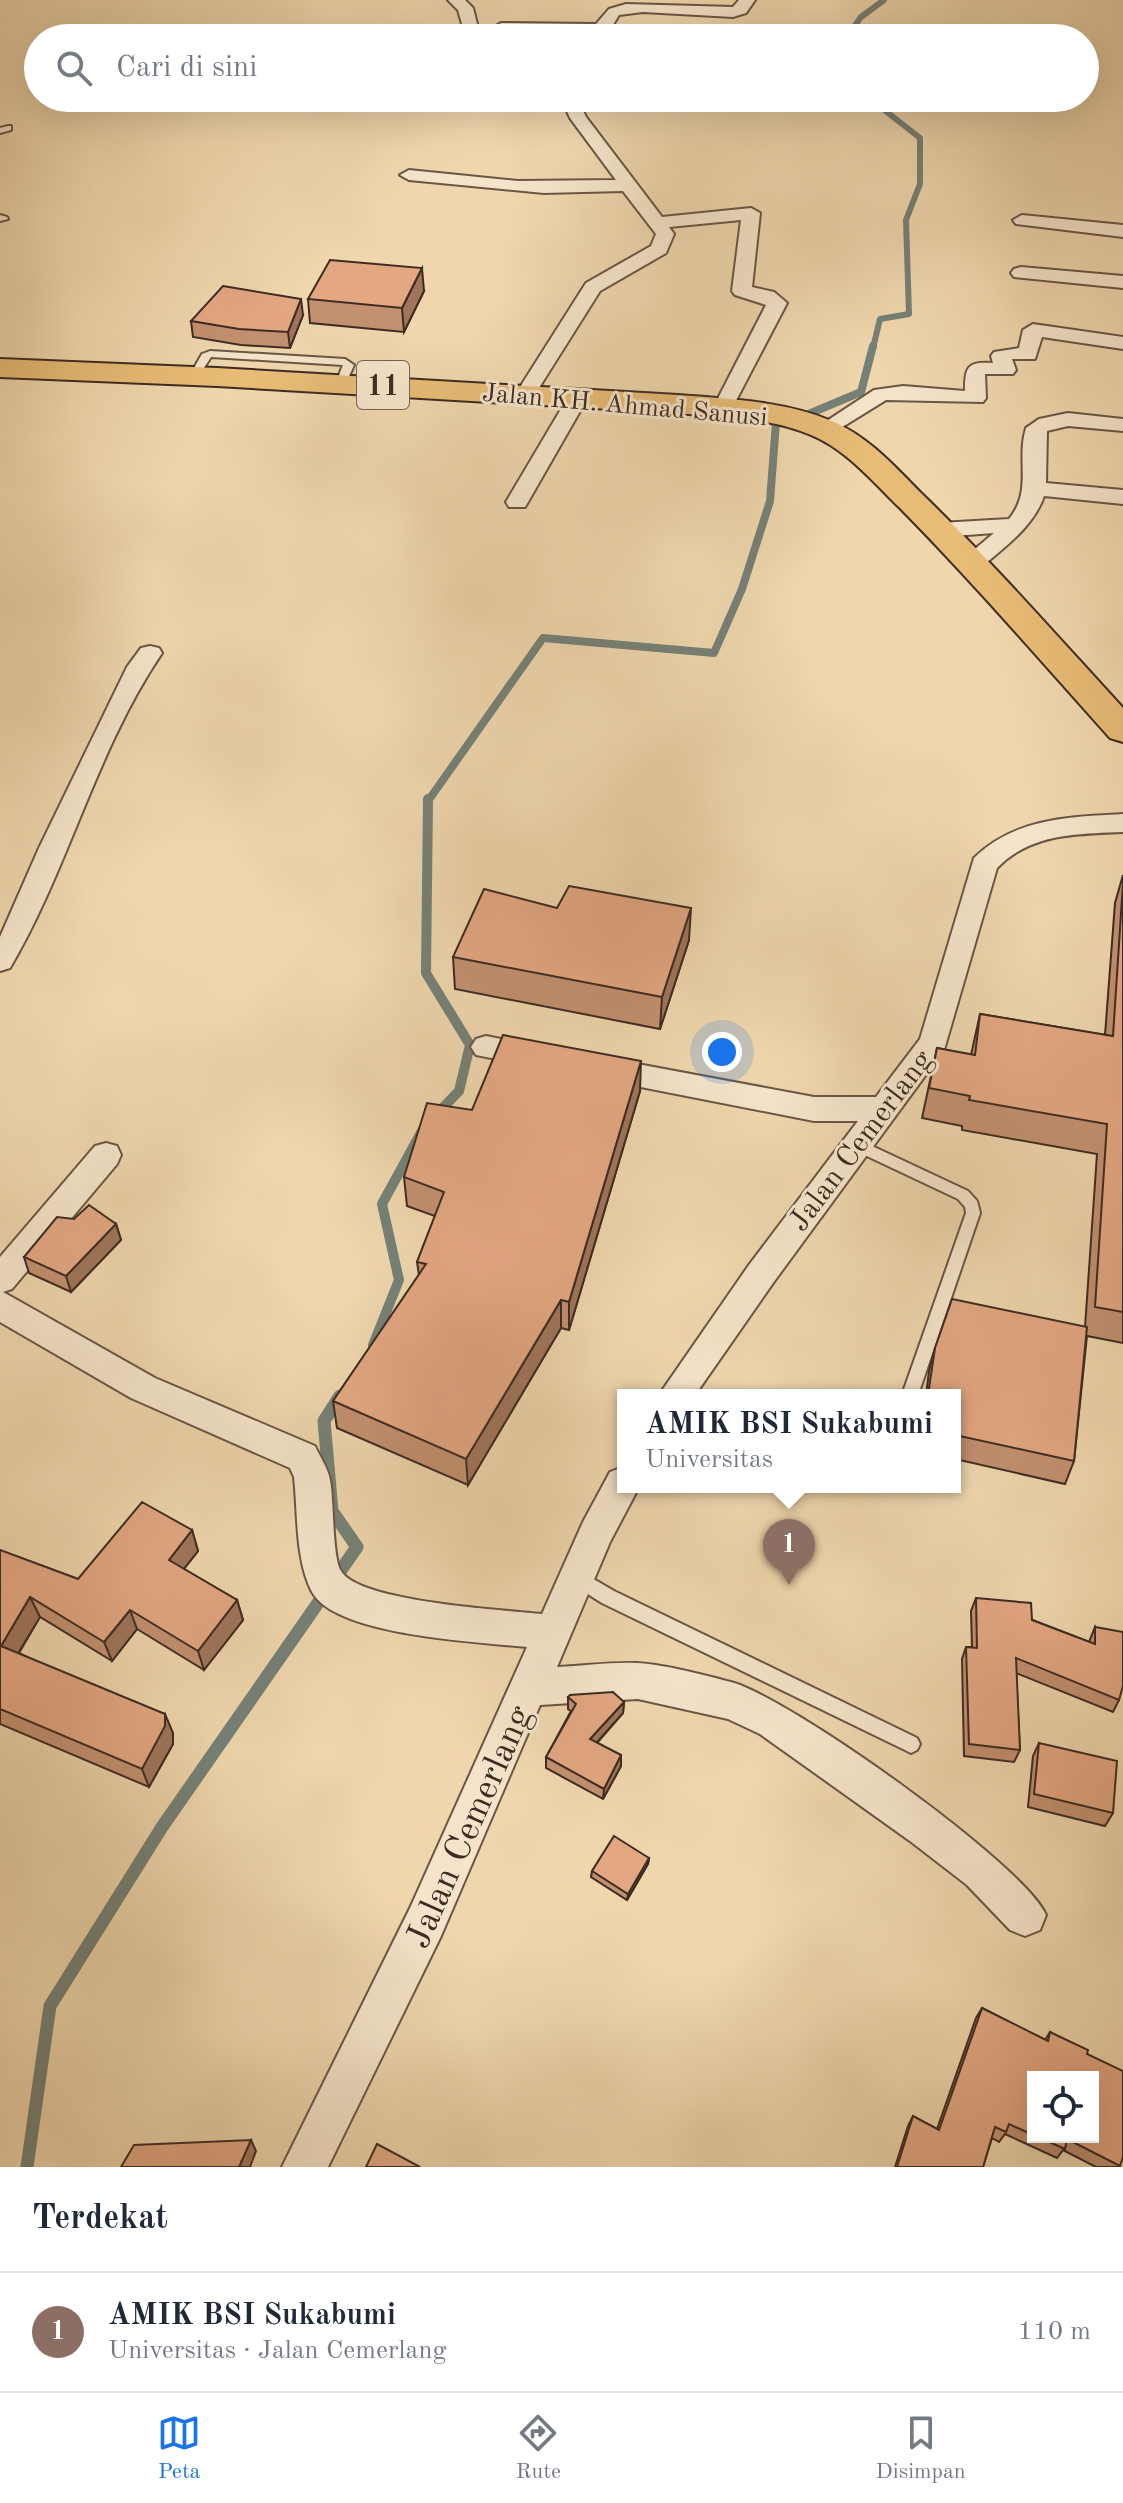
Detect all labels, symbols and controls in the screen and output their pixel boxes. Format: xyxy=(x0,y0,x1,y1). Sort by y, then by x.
search box xyxy=(24,24,1099,112)
icon: search xyxy=(52,46,96,90)
text: Cari di sini xyxy=(116,53,257,83)
road number: 11 xyxy=(357,361,409,409)
street label: Jalan KH. Ahmad Sanusi xyxy=(481,381,769,431)
your location xyxy=(702,1032,742,1072)
street label: Jalan Cemerlang xyxy=(784,1045,939,1237)
popup xyxy=(617,1389,961,1493)
text: AMIK BSI Sukabumi xyxy=(645,1410,933,1440)
text: Universitas xyxy=(645,1447,773,1473)
pin: 1 xyxy=(763,1519,815,1585)
street label: Jalan Cemerlang xyxy=(401,1700,540,1954)
map controls xyxy=(1027,2071,1099,2143)
button: locate xyxy=(1027,2071,1099,2143)
text: Terdekat xyxy=(32,2202,168,2236)
text: AMIK BSI Sukabumi xyxy=(108,2301,396,2331)
text: 1 xyxy=(50,2319,66,2345)
text: 110 m xyxy=(1018,2319,1091,2345)
text: Universitas · Jalan Cemerlang xyxy=(108,2338,447,2364)
tab: Peta xyxy=(157,2411,201,2486)
tab: Rute xyxy=(516,2411,561,2486)
tab: Disimpan xyxy=(876,2411,966,2486)

